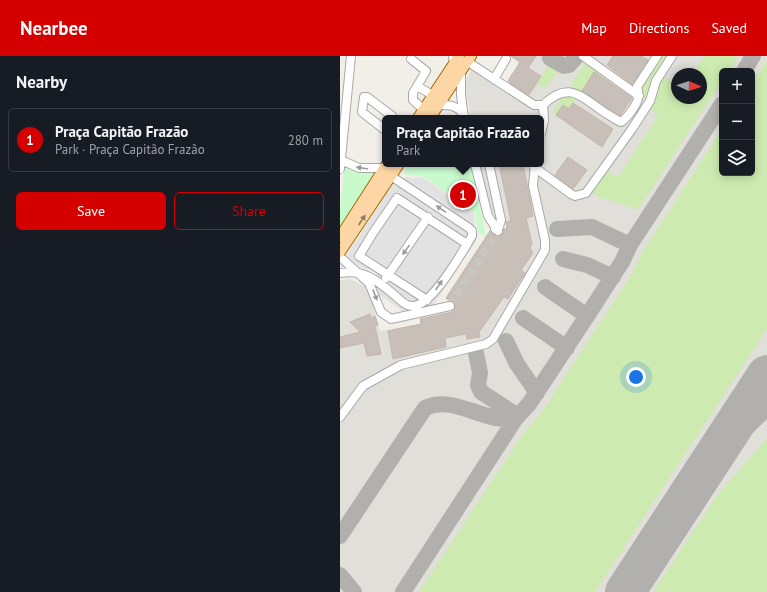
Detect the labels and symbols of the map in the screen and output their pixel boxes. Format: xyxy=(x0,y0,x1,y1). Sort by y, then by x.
north arrow xyxy=(671,68,707,104)
one-way arrow xyxy=(356,165,368,171)
pin: 1 xyxy=(450,180,476,210)
one-way arrow xyxy=(435,205,447,212)
one-way arrow xyxy=(358,215,366,225)
one-way arrow xyxy=(402,244,410,255)
one-way arrow xyxy=(436,279,443,291)
one-way arrow xyxy=(373,290,379,302)
your location xyxy=(626,367,646,387)

